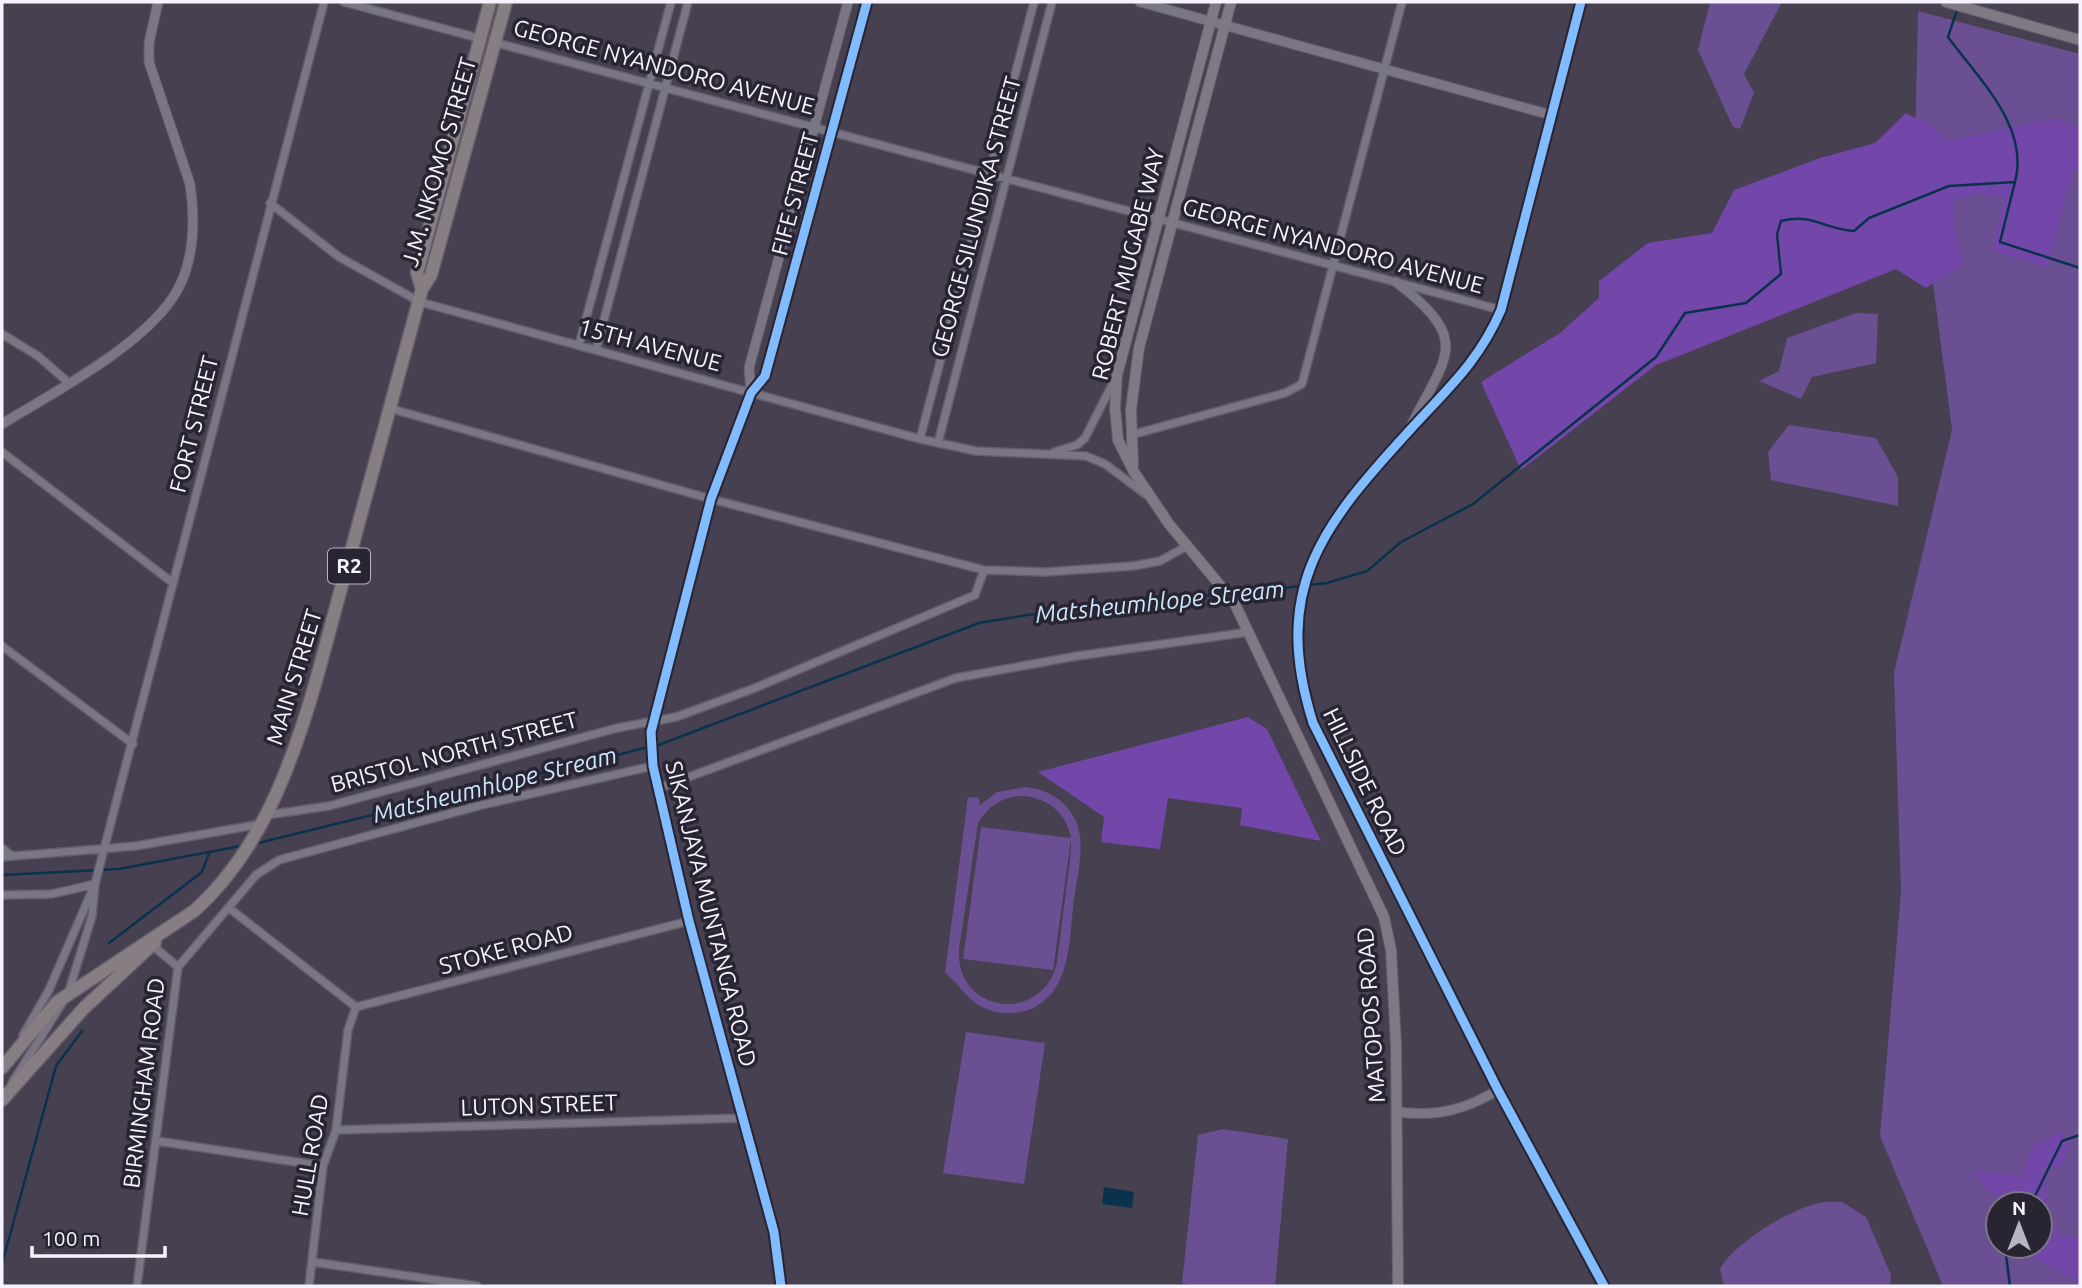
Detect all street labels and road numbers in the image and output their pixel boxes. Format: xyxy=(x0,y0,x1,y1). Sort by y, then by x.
street label: GEORGE NYANDORO AVENUE xyxy=(511,14,817,119)
street label: J.M. NKOMO STREET xyxy=(397,54,480,269)
street label: GEORGE SILUNDIKA STREET xyxy=(926,74,1025,360)
street label: FIFE STREET xyxy=(766,130,823,258)
street label: ROBERT MUGABE WAY xyxy=(1087,145,1169,383)
street label: GEORGE NYANDORO AVENUE xyxy=(1180,193,1486,298)
street label: 15TH AVENUE xyxy=(576,314,724,376)
street label: FORT STREET xyxy=(164,353,223,495)
road number: R2 xyxy=(328,548,370,584)
street label: MAIN STREET xyxy=(261,606,326,748)
street label: HILLSIDE ROAD xyxy=(1319,704,1412,860)
street label: BRISTOL NORTH STREET xyxy=(328,706,580,797)
street label: SIKANJAYA MUNTANGA ROAD xyxy=(661,758,762,1069)
street label: STOKE ROAD xyxy=(436,919,576,978)
street label: MATOPOS ROAD xyxy=(1352,926,1389,1104)
street label: BIRMINGHAM ROAD xyxy=(118,976,169,1190)
street label: LUTON STREET xyxy=(460,1089,618,1120)
street label: HULL ROAD xyxy=(286,1092,333,1218)

